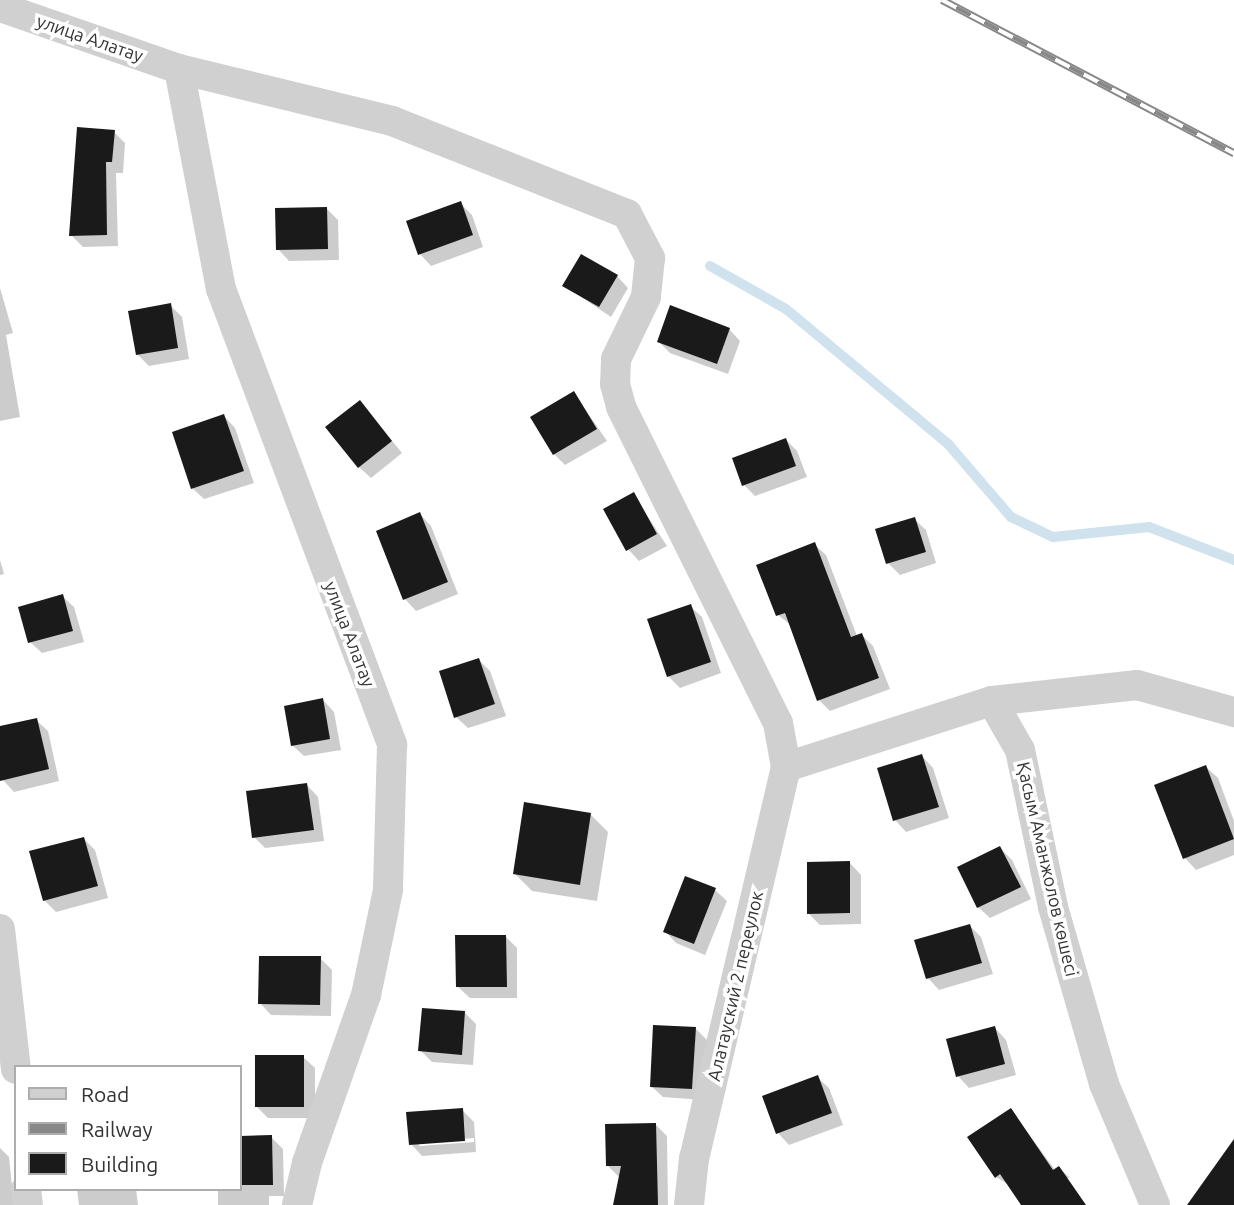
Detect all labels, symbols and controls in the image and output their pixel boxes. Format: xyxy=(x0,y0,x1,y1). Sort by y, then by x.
street label: улица Алатау xyxy=(34,10,146,66)
street label: улица Алатау xyxy=(320,578,380,690)
street label: Қасым Аманжолов көшесі xyxy=(1013,760,1083,978)
street label: Алатауский 2 переулок xyxy=(703,889,767,1083)
legend xyxy=(14,1065,242,1191)
text: Road xyxy=(81,1082,129,1106)
text: Railway xyxy=(81,1117,153,1141)
text: Building xyxy=(81,1152,158,1176)

